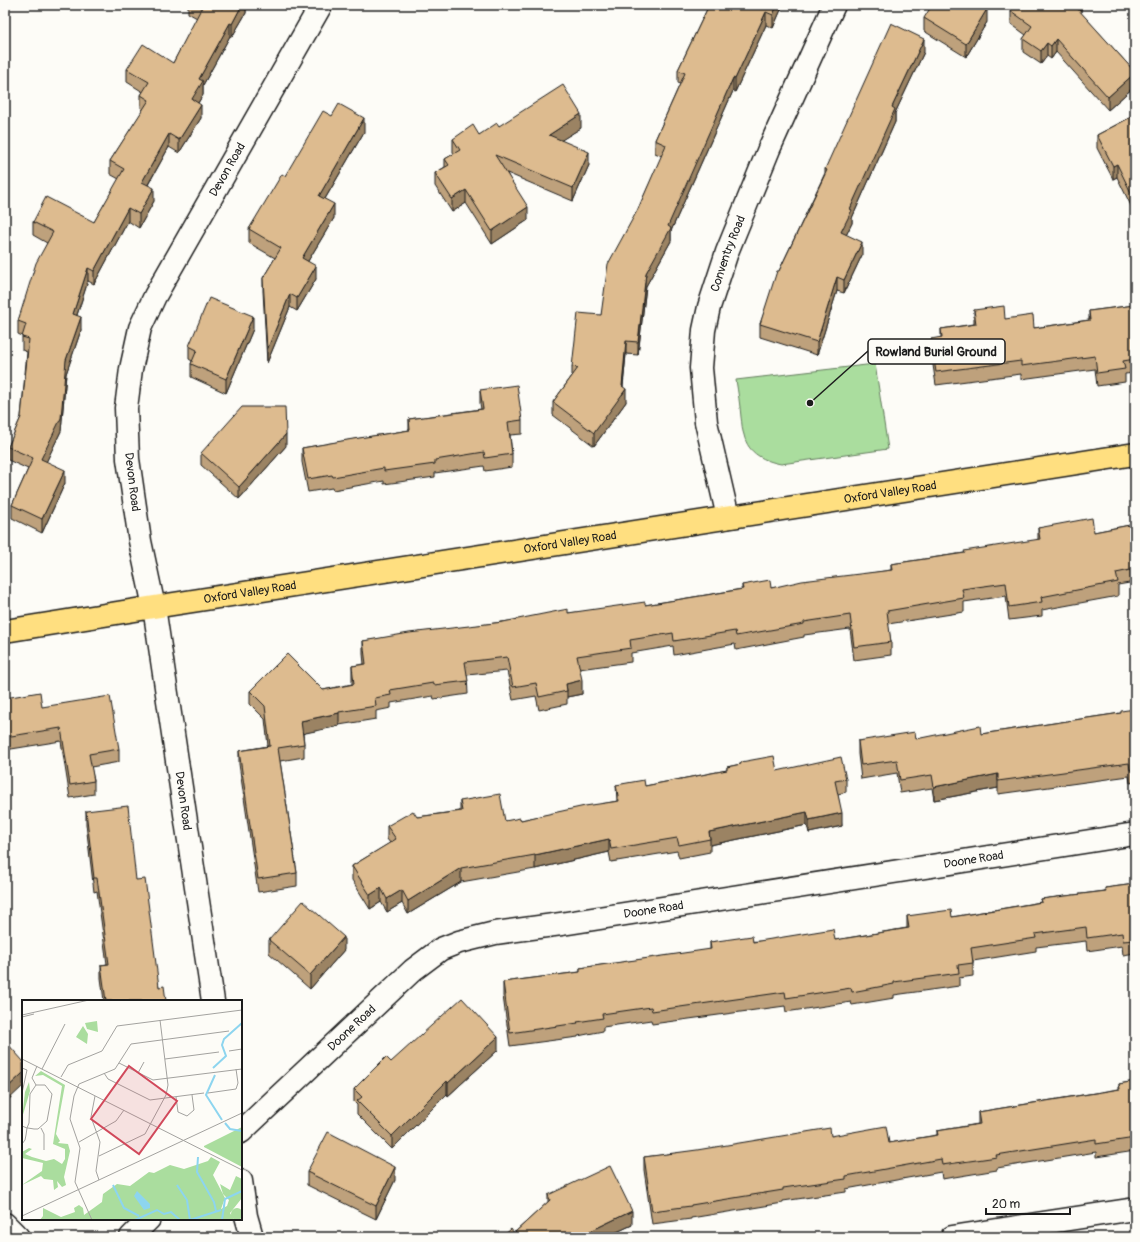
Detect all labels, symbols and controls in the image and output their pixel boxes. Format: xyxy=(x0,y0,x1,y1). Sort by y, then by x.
street label: Devon Road xyxy=(206,140,248,199)
street label: Conventry Road xyxy=(707,213,749,294)
callout: Rowland Burial Ground xyxy=(868,339,1005,364)
text: Rowland Burial Ground xyxy=(875,344,997,360)
street label: Devon Road xyxy=(121,452,143,513)
street label: Oxford Valley Road xyxy=(843,478,938,507)
street label: Oxford Valley Road xyxy=(523,527,618,557)
street label: Oxford Valley Road xyxy=(202,577,298,607)
street label: Devon Road xyxy=(171,771,195,832)
street label: Doone Road xyxy=(943,847,1005,871)
street label: Doone Road xyxy=(622,897,685,922)
inset map xyxy=(22,1000,242,1220)
street label: Doone Road xyxy=(324,1001,379,1054)
scale bar xyxy=(986,1190,1070,1216)
text: 20 m xyxy=(992,1197,1021,1212)

